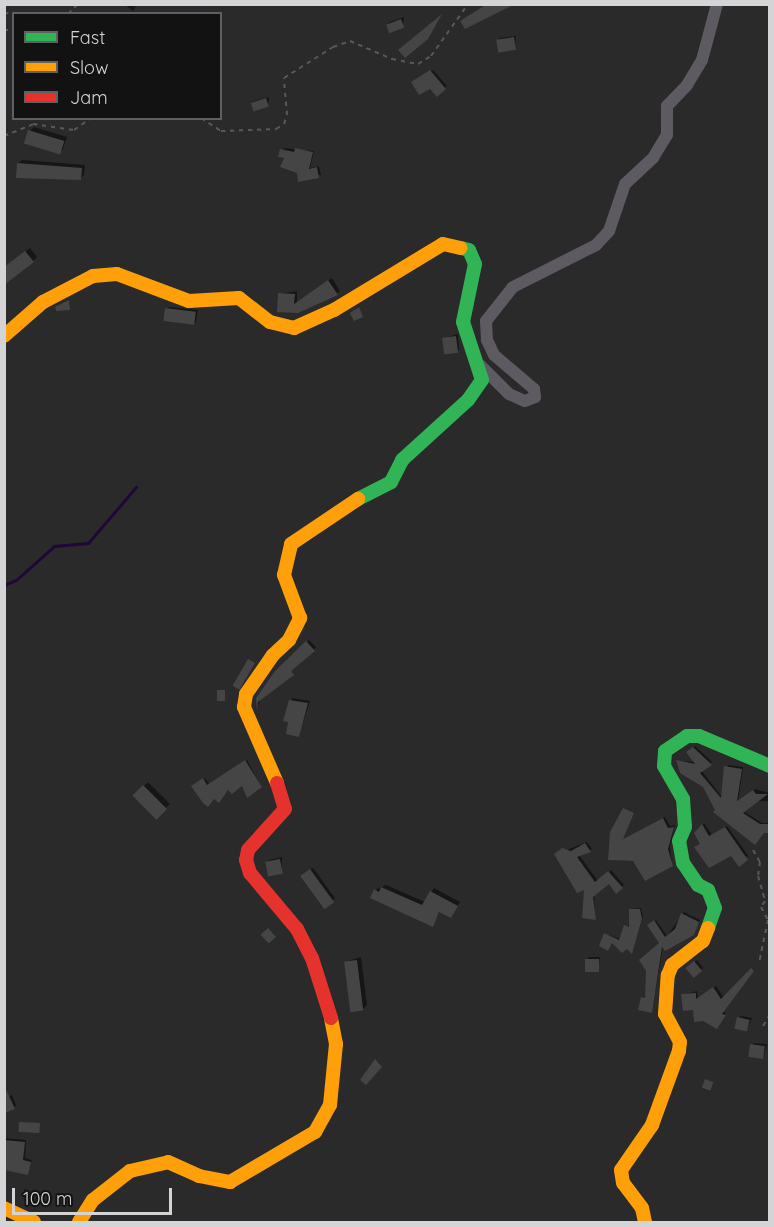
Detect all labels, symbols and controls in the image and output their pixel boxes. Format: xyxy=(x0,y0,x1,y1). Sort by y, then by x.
legend xyxy=(12,12,222,120)
text: Fast xyxy=(70,26,105,49)
text: Slow xyxy=(70,56,108,79)
text: Jam xyxy=(70,86,108,109)
scale bar xyxy=(15,1176,176,1214)
text: 100 m xyxy=(23,1187,72,1210)

